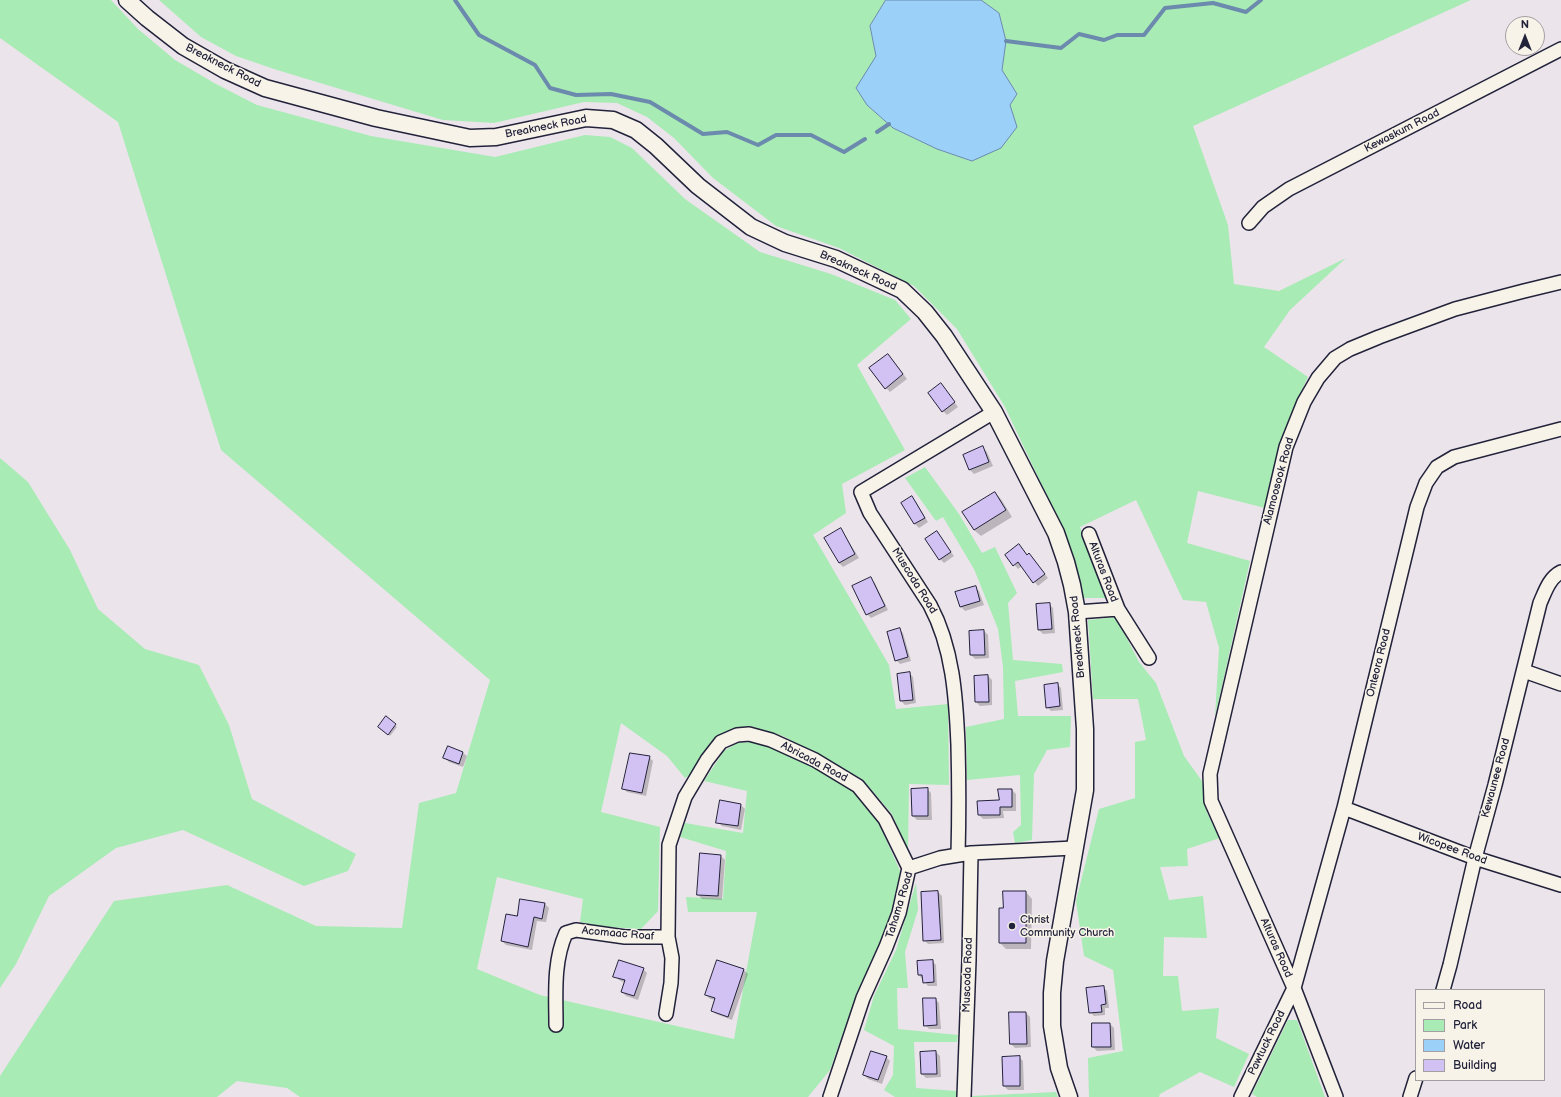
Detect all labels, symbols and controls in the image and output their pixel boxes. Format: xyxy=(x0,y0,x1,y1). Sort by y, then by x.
north arrow xyxy=(1505,16,1545,56)
text: N xyxy=(1521,18,1529,31)
street label: Breakneck Road xyxy=(183,41,263,91)
street label: Kewaskum Road xyxy=(1362,106,1442,156)
street label: Breakneck Road xyxy=(504,113,588,141)
street label: Breakneck Road xyxy=(817,248,899,294)
street label: Alamoosook Road xyxy=(1261,436,1297,526)
street label: Alturas Road xyxy=(1085,540,1121,604)
street label: Muscoda Road xyxy=(888,546,940,616)
street label: Breakneck Road xyxy=(1068,595,1088,679)
street label: Onteora Road xyxy=(1364,627,1394,699)
street label: Kewaunee Road xyxy=(1479,737,1513,819)
street label: Abricada Road xyxy=(778,739,850,785)
street label: Wicopee Road xyxy=(1415,830,1489,868)
street label: Tahama Road xyxy=(884,870,916,940)
place label: Christ Community Church xyxy=(1020,913,1114,939)
street label: Alturas Road xyxy=(1257,916,1295,980)
marker: Christ Community Church xyxy=(1007,921,1017,931)
street label: Acomaac Roaf xyxy=(581,924,655,944)
street label: Muscoda Road xyxy=(960,937,976,1013)
legend xyxy=(1415,989,1545,1081)
text: Road xyxy=(1453,998,1482,1013)
street label: Pawtuck Road xyxy=(1246,1008,1288,1078)
text: Park xyxy=(1453,1018,1477,1033)
text: Water xyxy=(1453,1038,1485,1053)
text: Building xyxy=(1453,1058,1497,1073)

